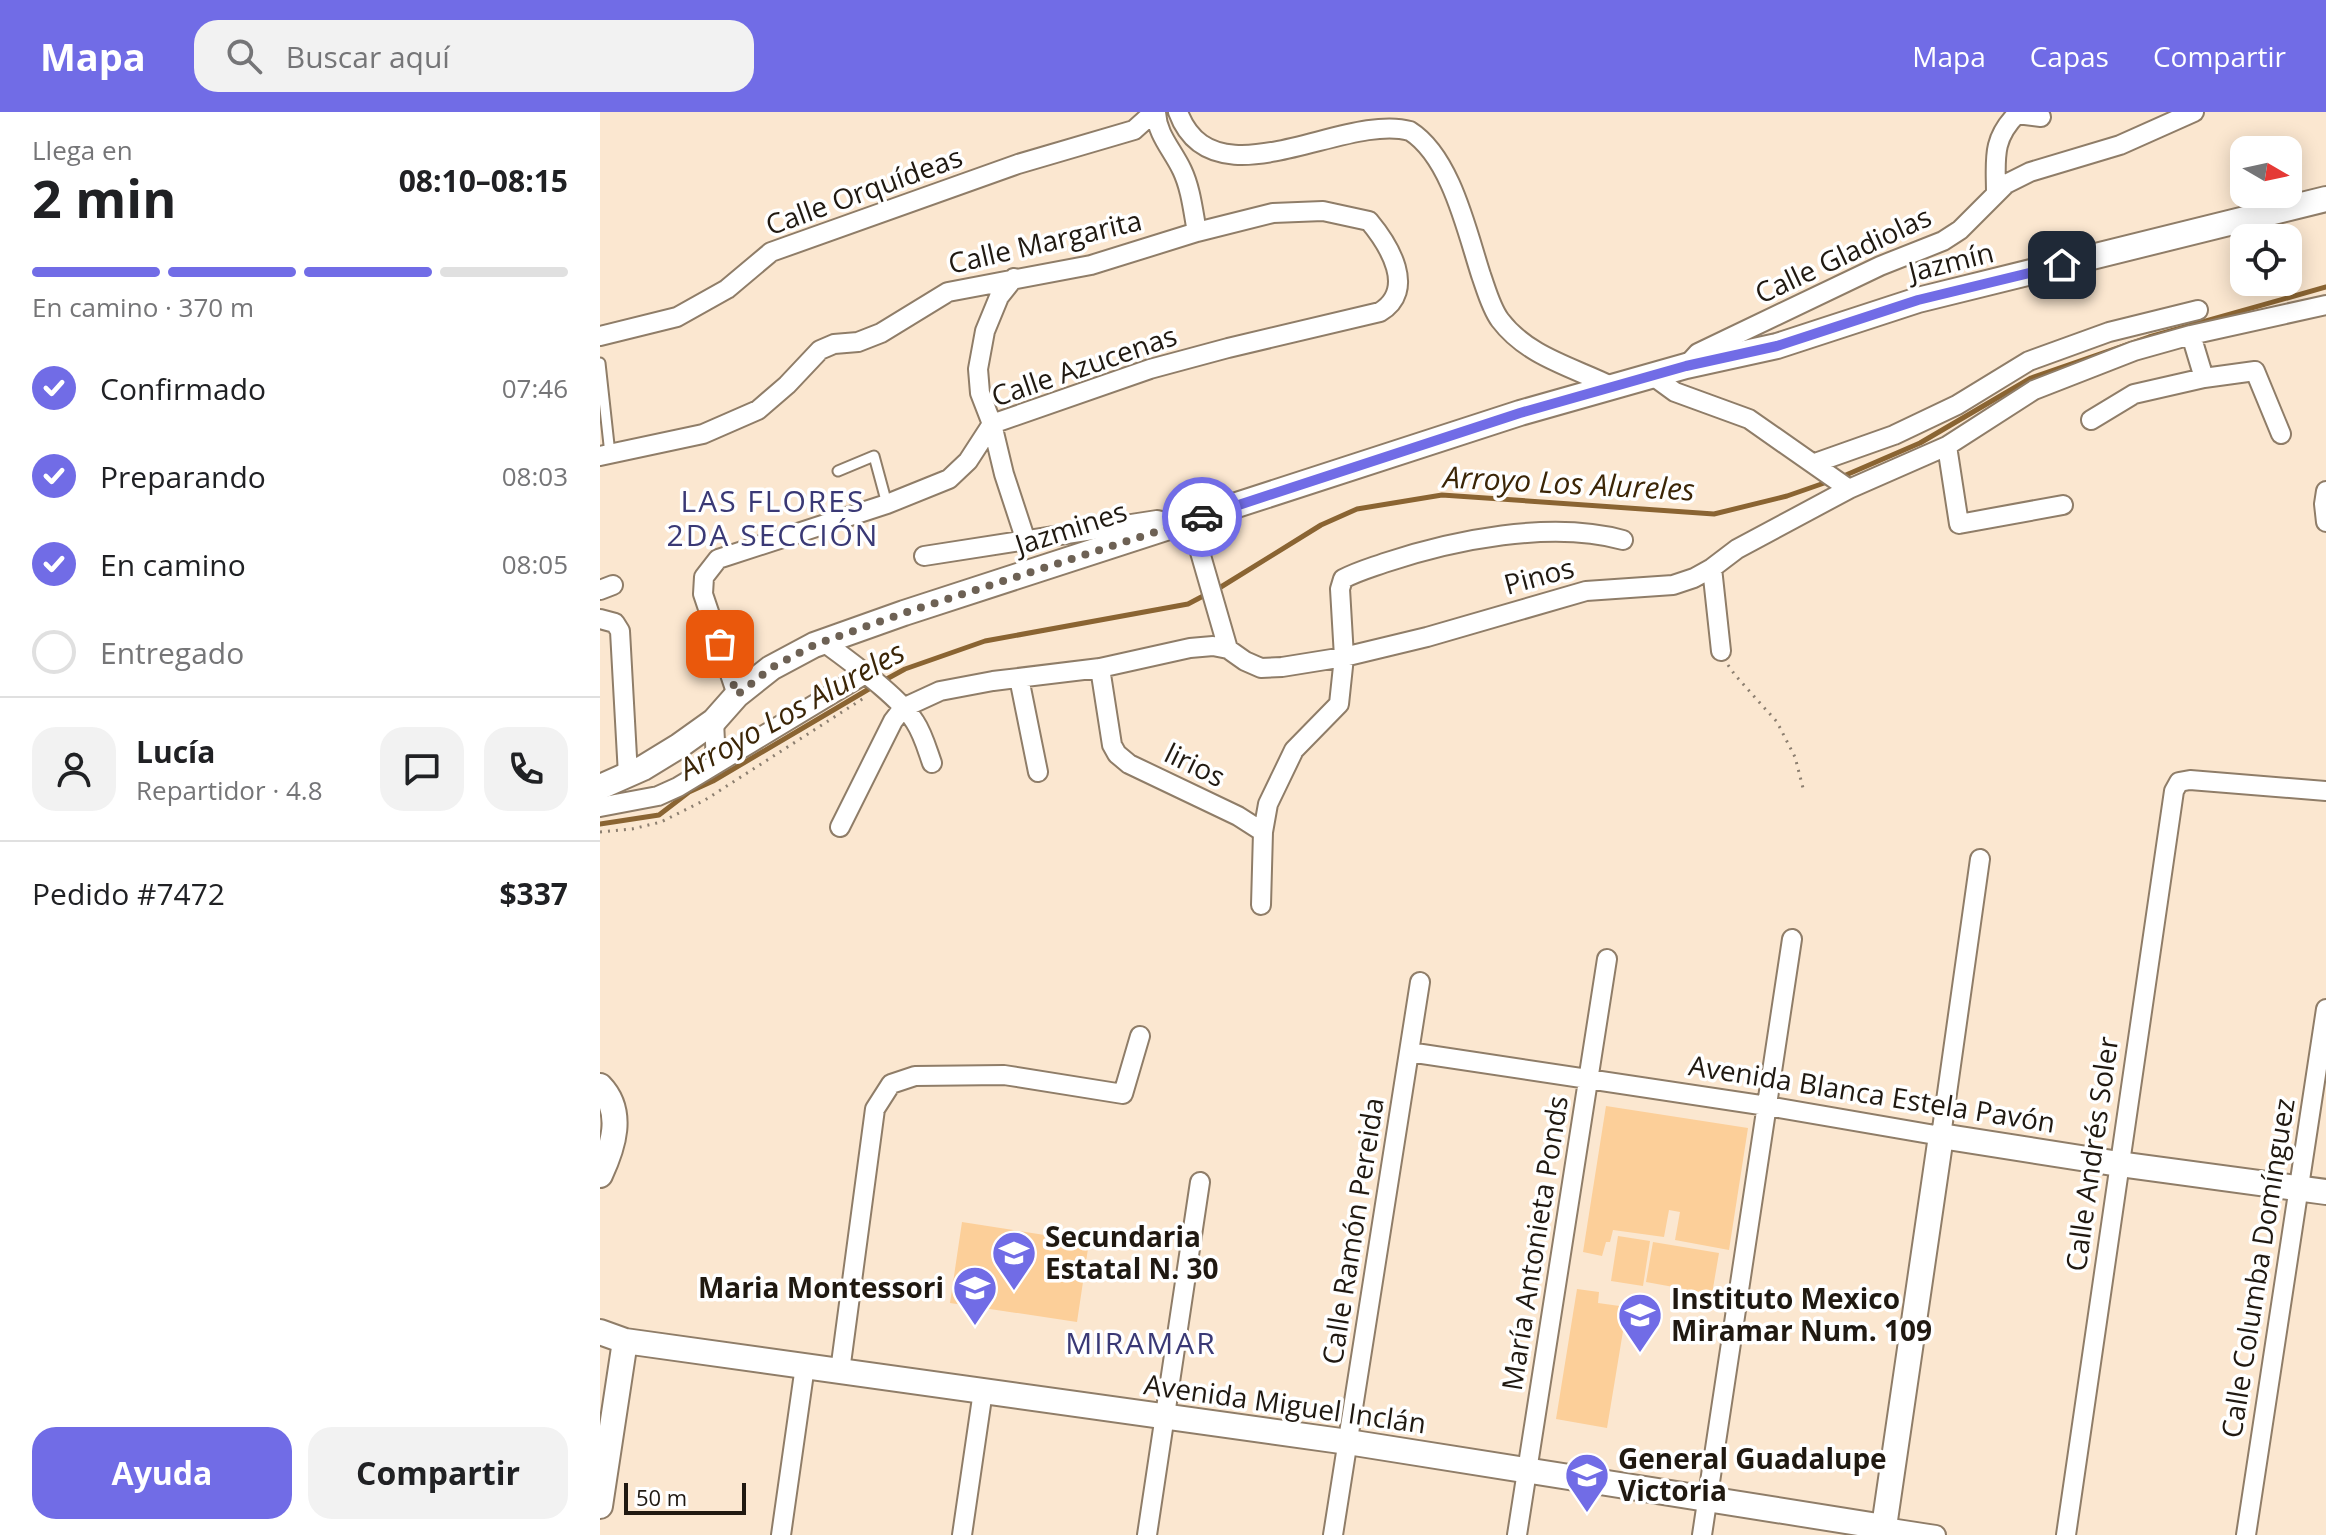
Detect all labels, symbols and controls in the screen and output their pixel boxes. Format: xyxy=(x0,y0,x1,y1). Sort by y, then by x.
search box xyxy=(194,20,754,92)
text: Mapa xyxy=(40,30,146,82)
icon: search xyxy=(222,34,266,78)
text: Buscar aquí xyxy=(286,36,450,77)
text: Mapa xyxy=(1912,37,1986,75)
text: Capas xyxy=(2030,37,2109,75)
text: Compartir xyxy=(2153,37,2286,75)
text: Llega en xyxy=(32,132,133,168)
north arrow xyxy=(2230,136,2302,208)
map controls xyxy=(2230,136,2302,296)
street label: Calle Orquídeas xyxy=(760,137,967,243)
text: 08:10–08:15 xyxy=(399,160,568,201)
text: 2 min xyxy=(32,162,176,233)
street label: Calle Gladiolas xyxy=(1748,197,1937,312)
street label: Calle Margarita xyxy=(944,200,1145,282)
button: locate xyxy=(2230,224,2302,296)
pin xyxy=(2028,231,2096,299)
street label: Jazmín xyxy=(1901,232,1997,291)
icon: home xyxy=(2040,243,2084,287)
text: En camino · 370 m xyxy=(32,289,254,325)
street label: Calle Azucenas xyxy=(986,316,1181,415)
icon: check xyxy=(32,366,76,410)
text: Confirmado xyxy=(100,368,266,409)
text: 07:46 xyxy=(502,370,568,406)
icon: check xyxy=(32,454,76,498)
water label: Arroyo Los Alureles xyxy=(1440,455,1696,510)
text: Preparando xyxy=(100,456,266,497)
text: 08:03 xyxy=(502,458,568,494)
courier xyxy=(1162,477,1242,557)
district label: LAS FLORES 2DA SECCIÓN xyxy=(667,480,879,555)
street label: Jazmines xyxy=(1007,491,1131,564)
icon: car xyxy=(1180,495,1224,539)
icon: check xyxy=(32,542,76,586)
text: En camino xyxy=(100,544,246,585)
text: 08:05 xyxy=(502,546,568,582)
street label: Pinos xyxy=(1499,547,1578,603)
pin xyxy=(686,610,754,678)
icon: bag xyxy=(698,622,742,666)
water label: Arroyo Los Alureles xyxy=(669,631,911,790)
text: Entregado xyxy=(100,632,244,673)
button: person xyxy=(32,727,116,811)
button: chat xyxy=(380,727,464,811)
button: phone xyxy=(484,727,568,811)
text: Lucía xyxy=(136,731,215,772)
street label: lirios xyxy=(1159,733,1232,795)
text: Repartidor · 4.8 xyxy=(136,772,323,808)
text: Pedido #7472 xyxy=(32,873,225,914)
text: $337 xyxy=(499,873,568,914)
street label: Calle Andrés Soler xyxy=(2056,1034,2126,1274)
street label: Avenida Blanca Estela Pavón xyxy=(1686,1045,2058,1141)
street label: María Antonieta Ponds xyxy=(1492,1093,1576,1393)
street label: Calle Ramón Pereida xyxy=(1312,1095,1392,1367)
street label: Calle Columba Domínguez xyxy=(2211,1095,2303,1440)
place label: Secundaria Estatal N. 30 xyxy=(1045,1217,1219,1287)
school or university icon: Secundaria Estatal N. 30 xyxy=(990,1229,1038,1292)
school or university icon: Maria Montessori xyxy=(951,1264,999,1327)
place label: Maria Montessori xyxy=(698,1268,944,1306)
place label: Instituto Mexico Miramar Num. 109 xyxy=(1671,1279,1932,1349)
school or university icon: Instituto Mexico Miramar Num. 109 xyxy=(1616,1291,1664,1354)
district label: MIRAMAR xyxy=(1065,1322,1217,1363)
street label: Avenida Miguel Inclán xyxy=(1142,1364,1429,1442)
button: Ayuda xyxy=(32,1427,292,1519)
button: Compartir xyxy=(308,1427,568,1519)
place label: General Guadalupe Victoria xyxy=(1618,1439,1887,1509)
school or university icon: General Guadalupe Victoria xyxy=(1563,1451,1611,1514)
scale bar xyxy=(624,1479,746,1515)
text: 50 m xyxy=(636,1482,687,1512)

